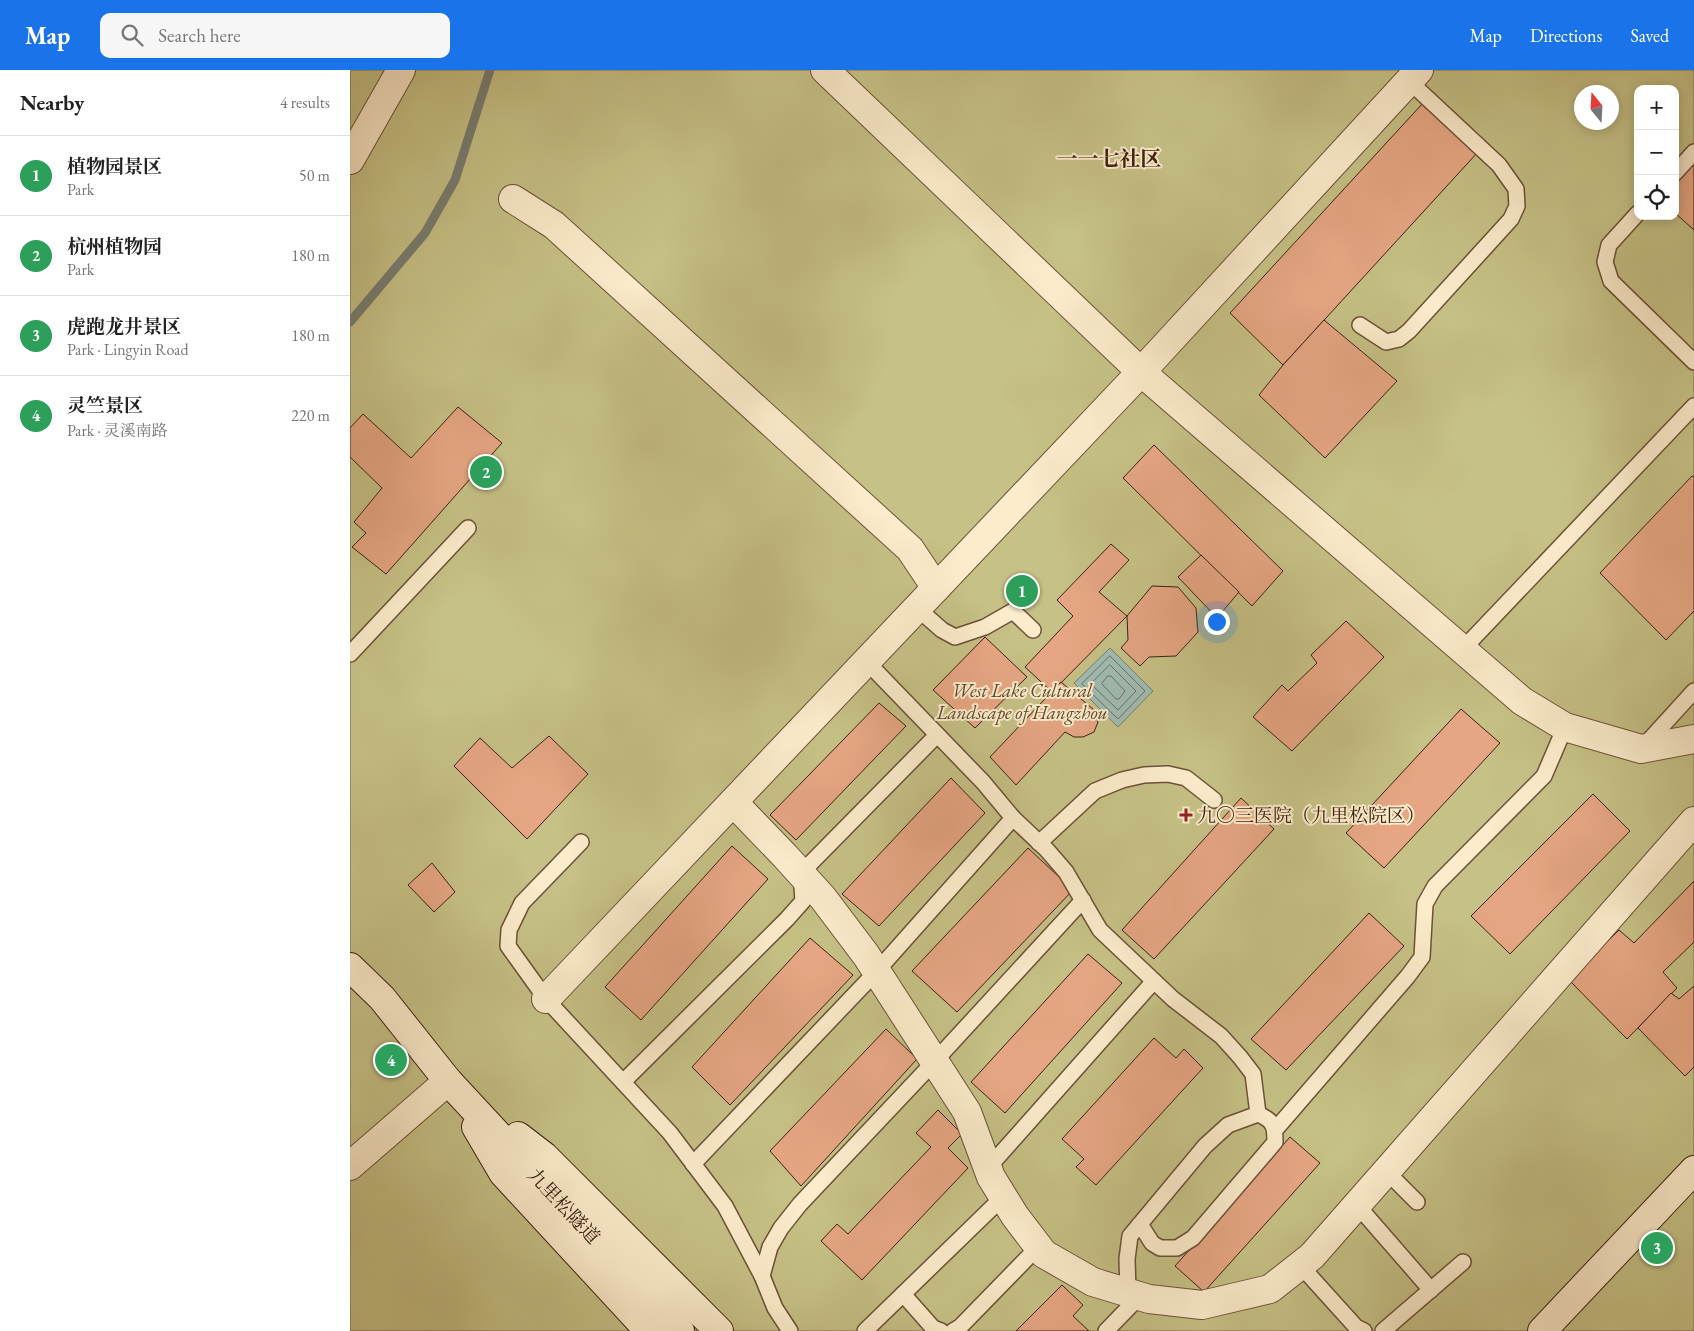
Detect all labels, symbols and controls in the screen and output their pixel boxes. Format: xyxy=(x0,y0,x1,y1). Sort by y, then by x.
search box xyxy=(100,13,450,58)
text: Map xyxy=(25,20,70,51)
icon: search xyxy=(118,21,146,49)
text: Search here xyxy=(158,23,241,48)
text: Map xyxy=(1470,24,1502,47)
text: Directions xyxy=(1530,24,1602,47)
text: Saved xyxy=(1630,24,1669,47)
north arrow xyxy=(1574,85,1619,130)
map controls xyxy=(1634,85,1679,220)
button: + xyxy=(1634,85,1679,130)
text: Nearby xyxy=(20,89,84,116)
text: 4 results xyxy=(280,92,330,113)
button: − xyxy=(1634,130,1679,175)
district label: 一一七社区 xyxy=(1057,145,1162,172)
text: 植物园景区 xyxy=(67,154,162,179)
text: 1 xyxy=(32,165,40,186)
text: 50 m xyxy=(299,165,330,186)
button: locate xyxy=(1634,175,1679,220)
text: Park xyxy=(67,179,94,200)
text: 杭州植物园 xyxy=(67,234,162,259)
text: 2 xyxy=(32,245,40,266)
text: 180 m xyxy=(291,245,330,266)
text: Park xyxy=(67,259,94,280)
text: 虎跑龙井景区 xyxy=(67,314,181,339)
text: 3 xyxy=(32,325,40,346)
text: 180 m xyxy=(291,325,330,346)
text: Park · Lingyin Road xyxy=(67,339,189,360)
text: 灵竺景区 xyxy=(67,393,143,418)
text: 4 xyxy=(32,405,40,426)
text: 220 m xyxy=(291,405,330,426)
text: Park · 灵溪南路 xyxy=(67,420,168,441)
pin: 2 xyxy=(470,453,502,491)
pin: 1 xyxy=(1006,572,1038,610)
your location xyxy=(1204,609,1230,635)
park label: West Lake Cultural Landscape of Hangzhou xyxy=(936,678,1107,725)
place label: 九〇三医院（九里松院区） xyxy=(1197,803,1425,828)
marker: 九〇三医院（九里松院区） xyxy=(1179,808,1193,822)
pin: 4 xyxy=(375,1041,407,1079)
street label: 九里松隧道 xyxy=(522,1163,606,1249)
pin: 3 xyxy=(1641,1229,1673,1267)

